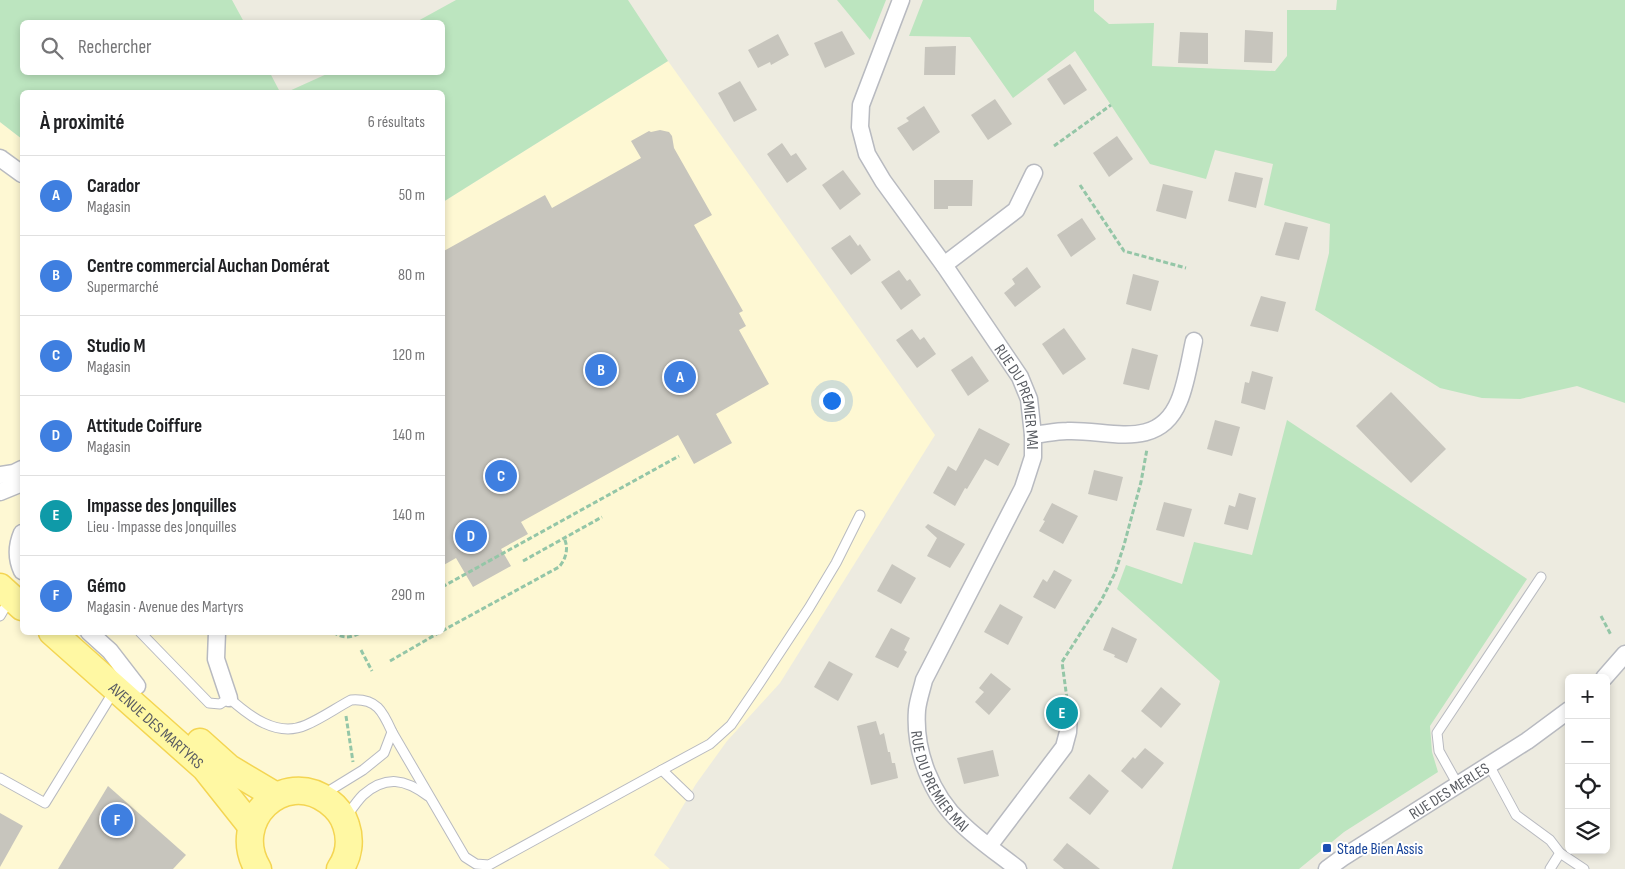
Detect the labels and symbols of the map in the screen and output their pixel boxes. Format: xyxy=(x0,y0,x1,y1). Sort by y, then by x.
street label: RUE DU PREMIER MAI xyxy=(990,341,1041,449)
pin: B xyxy=(585,351,617,389)
pin: A xyxy=(664,358,696,396)
your location xyxy=(819,388,845,414)
pin: C xyxy=(485,457,517,495)
pin: D xyxy=(455,517,487,555)
street label: AVENUE DES MARTYRS xyxy=(104,678,207,773)
pin: E xyxy=(1046,694,1078,732)
street label: RUE DU PREMIER MAI xyxy=(906,730,972,836)
street label: RUE DES MERLES xyxy=(1406,759,1493,824)
pin: F xyxy=(101,801,133,839)
place label: Stade Bien Assis xyxy=(1337,840,1424,859)
marker: Stade Bien Assis xyxy=(1321,842,1333,854)

